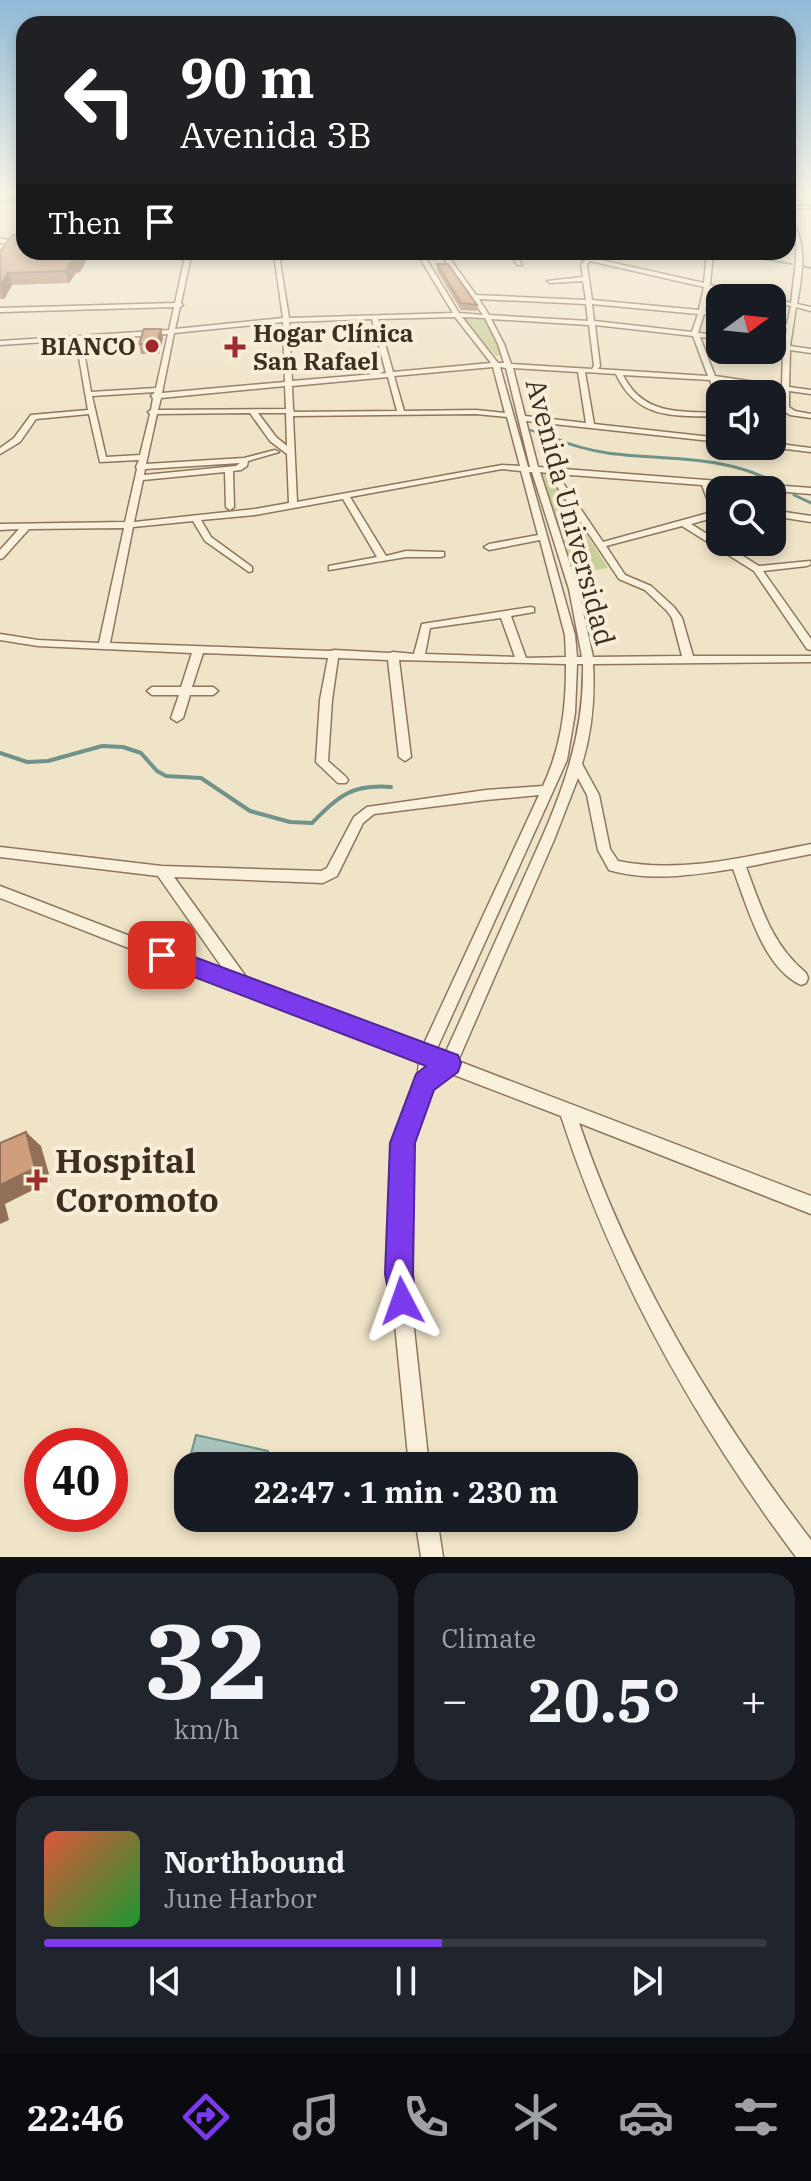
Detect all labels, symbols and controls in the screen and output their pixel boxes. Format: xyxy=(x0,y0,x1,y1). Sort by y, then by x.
text: 90 m xyxy=(180,41,315,113)
icon: left xyxy=(48,48,152,152)
text: Avenida 3B xyxy=(180,111,372,158)
icon: arrive xyxy=(138,200,182,244)
text: Then xyxy=(48,203,122,242)
north arrow xyxy=(706,284,786,364)
map controls xyxy=(706,284,786,556)
place label: Hogar Clínica San Rafael xyxy=(253,317,414,377)
place label: BIANCO xyxy=(40,330,136,362)
marker: Hogar Clínica San Rafael xyxy=(224,336,246,358)
marker: BIANCO xyxy=(143,337,161,355)
street label: Avenida Universidad xyxy=(518,374,624,650)
button: sound xyxy=(706,380,786,460)
button: search xyxy=(706,476,786,556)
pin xyxy=(128,921,196,989)
icon: arrive xyxy=(140,933,184,977)
place label: Hospital Coromoto xyxy=(55,1138,219,1221)
marker: Hospital Coromoto xyxy=(26,1169,48,1191)
position arrow xyxy=(360,1259,444,1343)
speed limit sign: 40 xyxy=(24,1428,128,1532)
text: 22:47 · 1 min · 230 m xyxy=(254,1472,558,1511)
text: 32 xyxy=(144,1592,269,1728)
text: Climate xyxy=(442,1621,536,1655)
text: 20.5° xyxy=(528,1660,681,1739)
text: − xyxy=(442,1671,468,1728)
text: + xyxy=(741,1671,767,1728)
text: km/h xyxy=(174,1712,240,1746)
text: Northbound xyxy=(164,1842,345,1881)
text: June Harbor xyxy=(164,1881,317,1915)
icon: previous xyxy=(143,1959,187,2003)
icon: pause xyxy=(384,1959,428,2003)
icon: next xyxy=(625,1959,669,2003)
icon: directions xyxy=(178,2089,234,2145)
icon: music xyxy=(288,2089,344,2145)
icon: phone xyxy=(398,2089,454,2145)
icon: climate xyxy=(508,2089,564,2145)
icon: car xyxy=(618,2089,674,2145)
icon: filters xyxy=(728,2089,784,2145)
text: 22:46 xyxy=(27,2094,124,2141)

